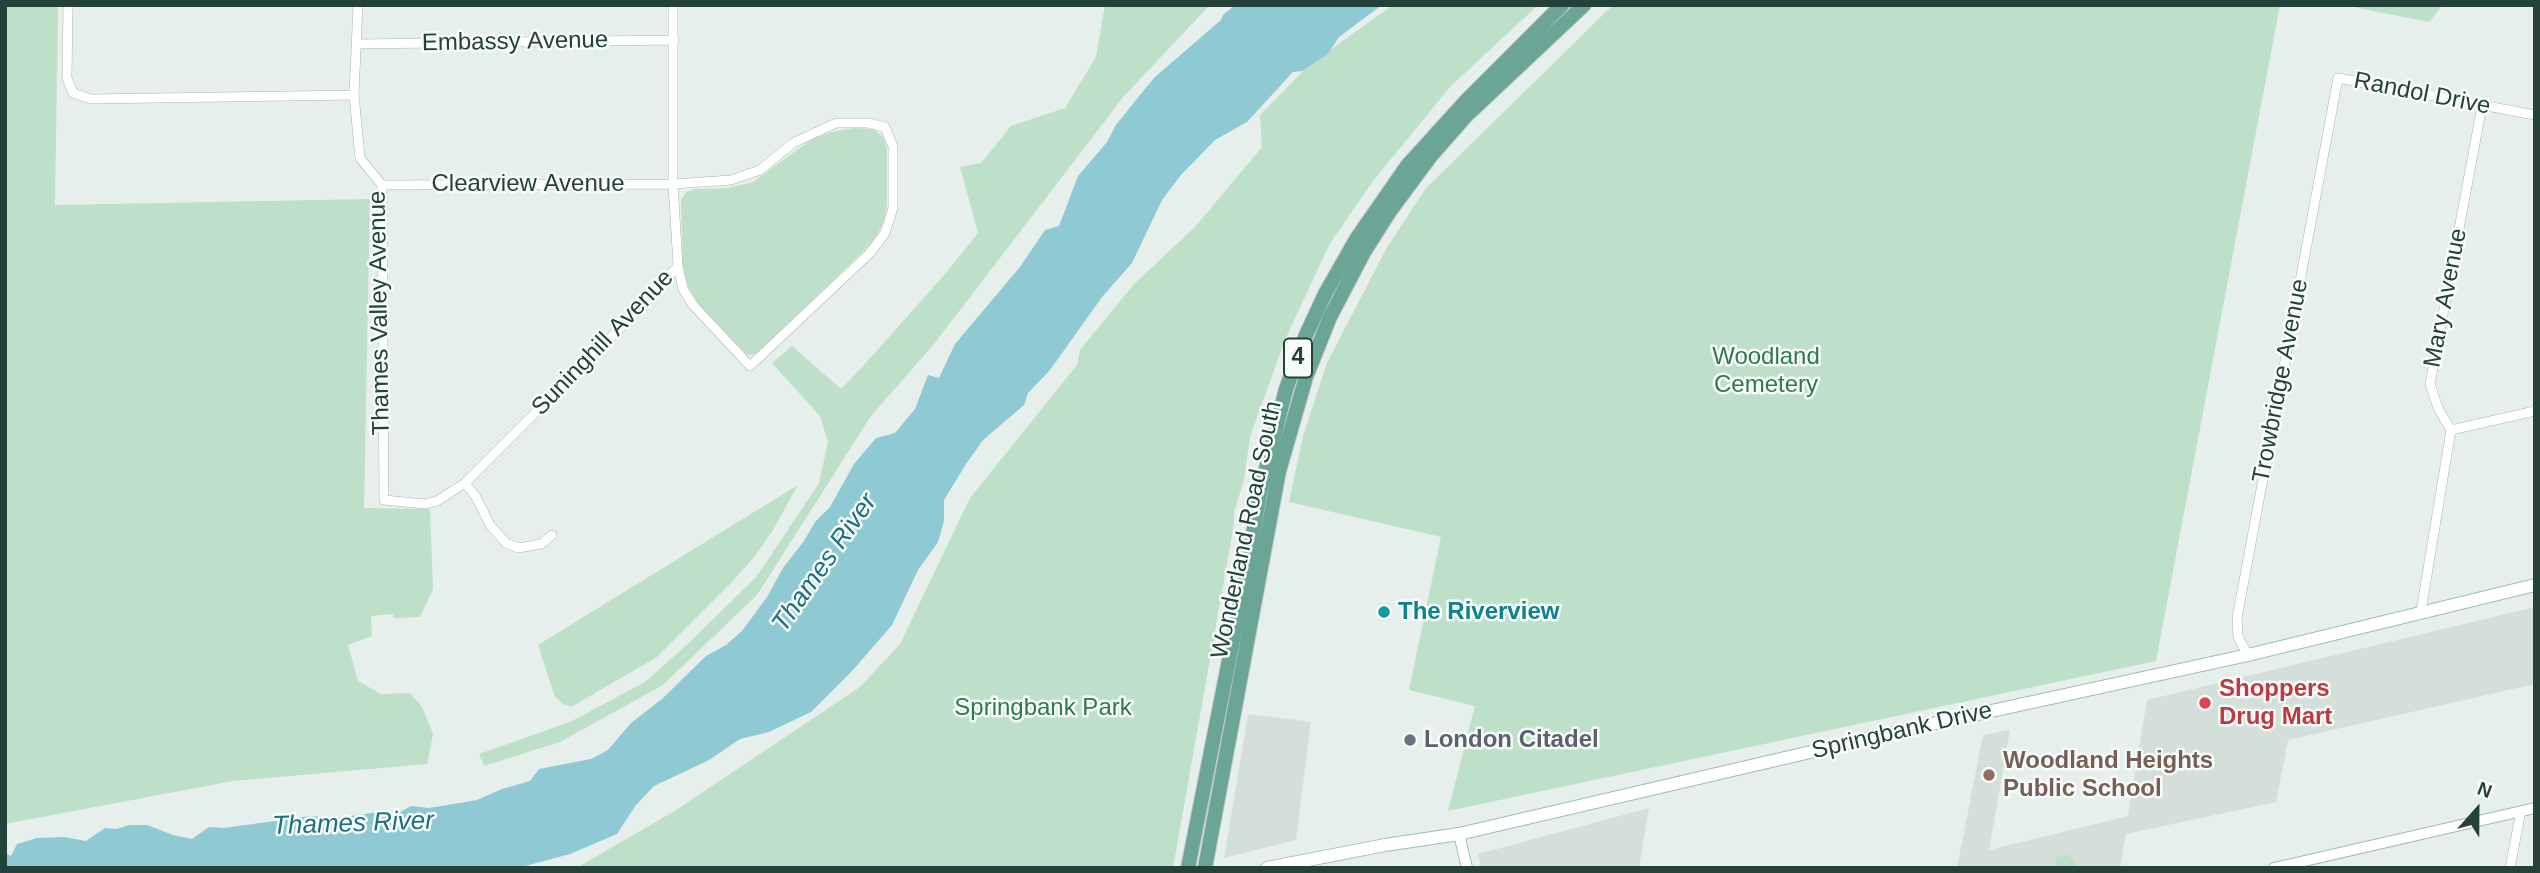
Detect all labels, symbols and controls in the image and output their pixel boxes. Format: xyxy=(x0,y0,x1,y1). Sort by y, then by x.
street label: Embassy Avenue xyxy=(422,26,608,58)
street label: Randol Drive xyxy=(2351,67,2493,121)
street label: Clearview Avenue xyxy=(432,170,624,198)
street label: Thames Valley Avenue xyxy=(363,190,397,436)
street label: Mary Avenue xyxy=(2418,226,2474,370)
street label: Suninghill Avenue xyxy=(526,264,680,422)
street label: Trowbridge Avenue xyxy=(2247,277,2315,485)
road number: 4 xyxy=(1284,338,1312,378)
park label: Woodland Cemetery xyxy=(1712,343,1820,399)
street label: Wonderland Road South xyxy=(1206,399,1288,661)
water label: Thames River xyxy=(766,488,884,638)
place label: The Riverview xyxy=(1398,598,1559,626)
marker: The Riverview xyxy=(1376,604,1392,620)
place label: Shoppers Drug Mart xyxy=(2219,675,2332,731)
park label: Springbank Park xyxy=(954,694,1132,722)
marker: Shoppers Drug Mart xyxy=(2197,695,2213,711)
street label: Springbank Drive xyxy=(1809,696,1995,766)
place label: London Citadel xyxy=(1424,726,1599,754)
marker: London Citadel xyxy=(1402,732,1418,748)
place label: Woodland Heights Public School xyxy=(2003,747,2213,803)
marker: Woodland Heights Public School xyxy=(1981,767,1997,783)
north arrow xyxy=(2442,775,2512,845)
text: N xyxy=(2475,778,2495,802)
water label: Thames River xyxy=(272,806,434,842)

